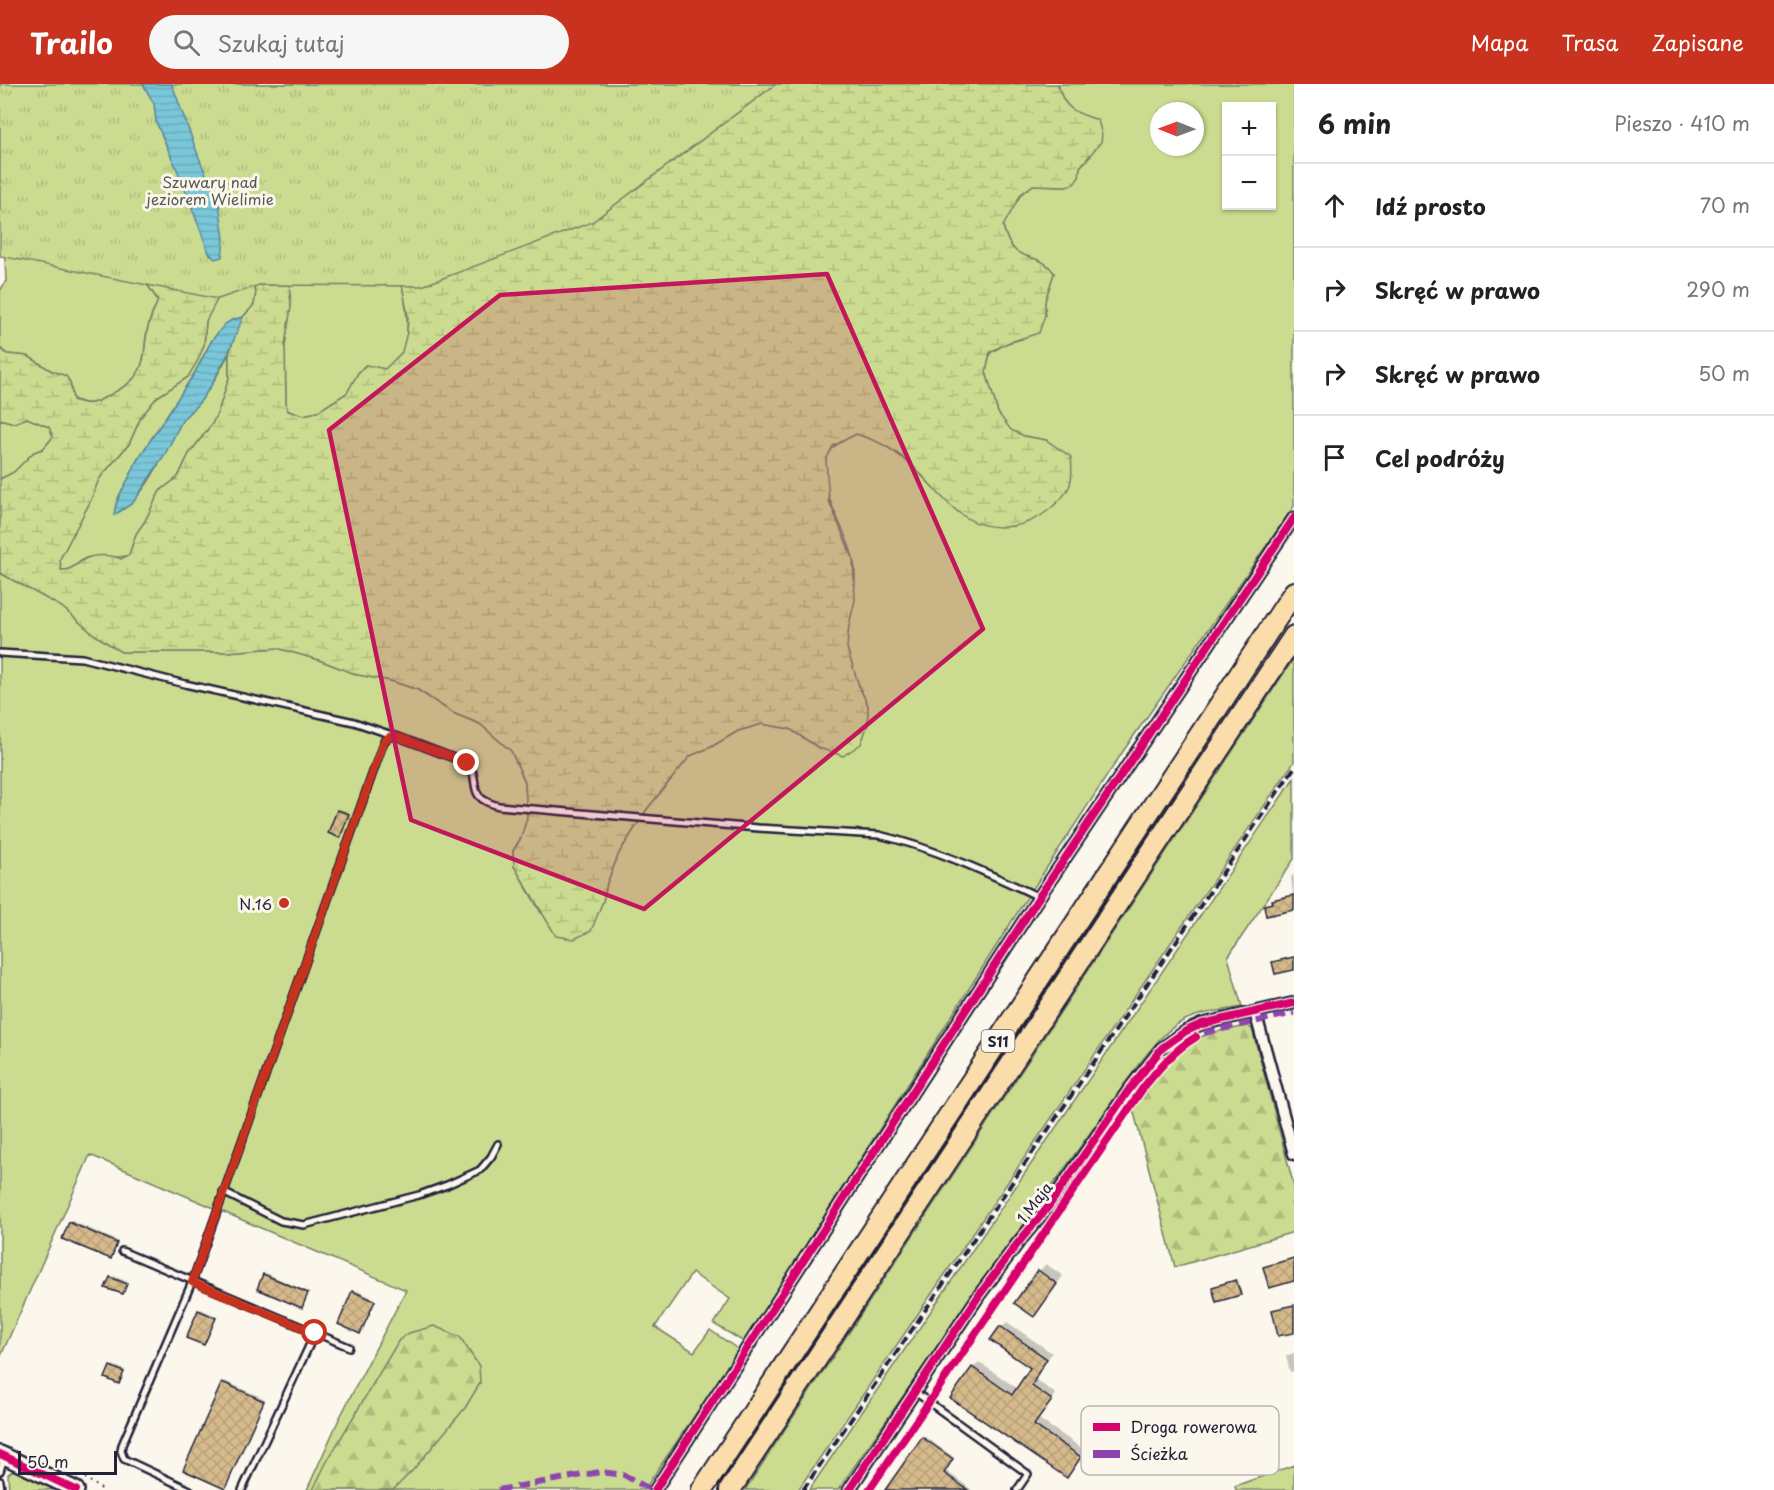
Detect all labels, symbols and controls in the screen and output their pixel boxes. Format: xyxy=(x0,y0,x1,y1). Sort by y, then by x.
search box xyxy=(149,15,569,69)
text: Trailo xyxy=(30,21,113,64)
icon: search xyxy=(170,26,203,59)
text: Szukaj tutaj xyxy=(218,26,345,59)
text: Mapa xyxy=(1471,26,1528,58)
text: Trasa xyxy=(1561,26,1618,58)
text: Zapisane xyxy=(1651,26,1744,58)
north arrow xyxy=(1150,102,1204,156)
map controls xyxy=(1222,102,1276,210)
button: + xyxy=(1222,102,1276,156)
text: 6 min xyxy=(1318,104,1391,143)
text: Pieszo · 410 m xyxy=(1614,108,1750,138)
button: − xyxy=(1222,156,1276,210)
park label: Szuwary nad jeziorem Wielimie xyxy=(144,170,274,210)
icon: ahead xyxy=(1318,189,1351,222)
text: Idź prosto xyxy=(1375,189,1486,222)
text: 70 m xyxy=(1700,190,1750,220)
icon: right xyxy=(1318,273,1351,306)
text: Skręć w prawo xyxy=(1375,273,1540,306)
text: 290 m xyxy=(1686,274,1750,304)
icon: right xyxy=(1318,357,1351,390)
text: Skręć w prawo xyxy=(1375,357,1540,390)
text: 50 m xyxy=(1698,358,1750,388)
icon: arrive xyxy=(1318,441,1351,474)
text: Cel podróży xyxy=(1375,441,1505,474)
route end xyxy=(453,749,479,775)
place label: N.16 xyxy=(239,892,272,915)
marker: N.16 xyxy=(277,896,291,910)
road number: S11 xyxy=(982,1030,1014,1052)
street label: 1 Maja xyxy=(1010,1176,1058,1228)
route start xyxy=(301,1319,327,1345)
legend xyxy=(1081,1406,1279,1475)
text: Droga rowerowa xyxy=(1130,1414,1257,1438)
text: Ścieżka xyxy=(1130,1441,1188,1465)
scale bar xyxy=(18,1448,117,1476)
text: 50 m xyxy=(27,1449,68,1473)

